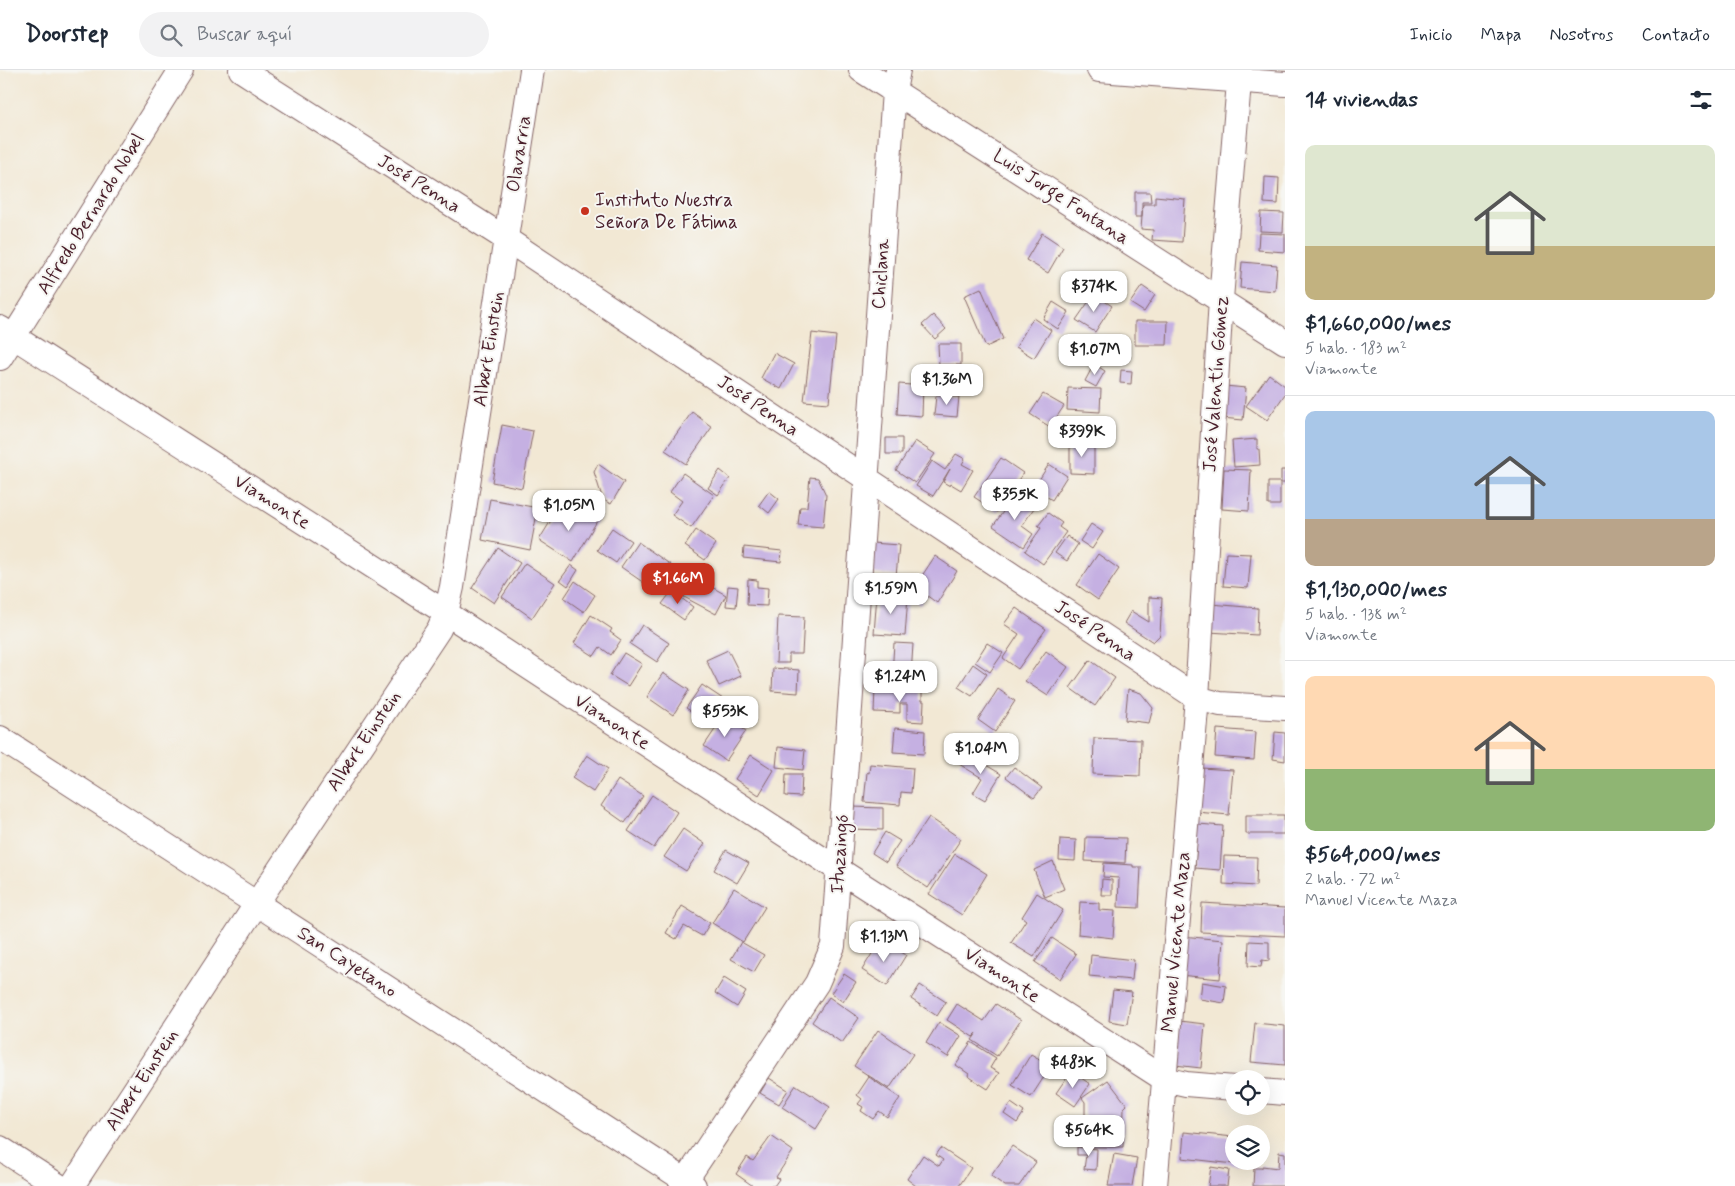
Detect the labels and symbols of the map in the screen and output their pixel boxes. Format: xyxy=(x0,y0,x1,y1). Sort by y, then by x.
street label: Olavarria xyxy=(501,114,537,194)
street label: Alfredo Bernardo Nobel xyxy=(31,129,151,299)
street label: Luis Jorge Fontana xyxy=(986,144,1134,253)
street label: José Penna xyxy=(373,149,465,219)
place label: Instituto Nuestra Señora De Fátima xyxy=(595,188,738,235)
marker: Instituto Nuestra Señora De Fátima xyxy=(579,205,591,217)
street label: Chiclana xyxy=(866,237,896,310)
pin: $374K xyxy=(1059,270,1129,313)
street label: Albert Einstein xyxy=(468,289,510,409)
street label: José Valentín Gómez xyxy=(1197,295,1235,473)
pin: $1.07M xyxy=(1054,334,1136,376)
pin: $1.36M xyxy=(906,364,988,406)
street label: José Penna xyxy=(712,370,804,442)
pin: $399K xyxy=(1047,416,1117,458)
street label: Viamonte xyxy=(229,469,315,535)
pin: $355K xyxy=(980,478,1050,521)
pin: $1.05M xyxy=(528,490,610,532)
pin: $1.66M xyxy=(637,562,719,605)
pin: $1.59M xyxy=(850,572,932,615)
street label: José Penna xyxy=(1049,595,1141,667)
pin: $1.24M xyxy=(859,660,941,703)
street label: Albert Einstein xyxy=(321,686,407,796)
street label: Viamonte xyxy=(569,688,655,756)
pin: $553K xyxy=(690,696,760,738)
pin: $1.04M xyxy=(940,732,1022,775)
street label: Ituzaingó xyxy=(825,814,857,895)
street label: Manuel Vicente Maza xyxy=(1156,851,1196,1033)
pin: $1.13M xyxy=(843,920,925,963)
street label: San Cayetano xyxy=(292,921,402,1004)
street label: Viamonte xyxy=(959,941,1045,1009)
street label: Albert Einstein xyxy=(100,1024,184,1136)
pin: $483K xyxy=(1038,1046,1108,1089)
pin: $564K xyxy=(1054,1114,1124,1157)

